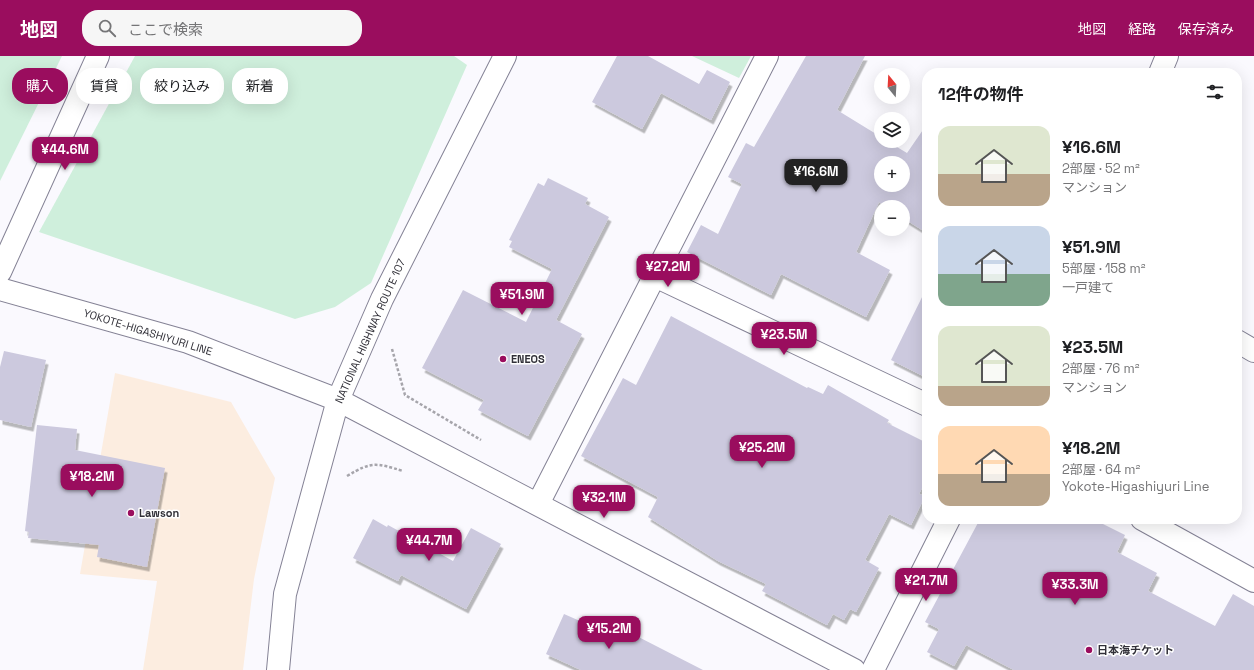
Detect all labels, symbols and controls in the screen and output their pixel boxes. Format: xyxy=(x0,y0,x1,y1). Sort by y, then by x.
search box xyxy=(82,10,362,46)
text: 地図 xyxy=(20,17,58,42)
icon: search xyxy=(96,17,118,39)
text: ここで検索 xyxy=(128,20,203,39)
text: 地図 xyxy=(1078,20,1106,38)
text: 経路 xyxy=(1128,20,1156,38)
text: 保存済み xyxy=(1178,20,1234,38)
chip: 購入 xyxy=(12,68,68,104)
chip: 賃貸 xyxy=(76,68,132,104)
chip: 絞り込み xyxy=(140,68,224,104)
chip: 新着 xyxy=(232,68,288,104)
north arrow xyxy=(874,68,910,104)
map controls xyxy=(874,68,910,236)
icon: filters xyxy=(1204,81,1226,103)
text: 12件の物件 xyxy=(938,83,1024,105)
button: layers xyxy=(874,112,910,148)
text: ¥16.6M xyxy=(1062,136,1121,158)
pin: ¥44.6M xyxy=(32,137,98,171)
text: ¥44.6M xyxy=(41,141,89,158)
icon: home xyxy=(970,142,1018,190)
button: + xyxy=(874,156,910,192)
pin: ¥16.6M xyxy=(783,159,849,193)
text: 2部屋 · 52 m² xyxy=(1062,160,1140,177)
text: ¥16.6M xyxy=(793,163,839,180)
text: マンション xyxy=(1062,179,1127,196)
button: − xyxy=(874,200,910,236)
text: ¥51.9M xyxy=(1062,236,1121,258)
icon: home xyxy=(970,242,1018,290)
pin: ¥27.2M xyxy=(635,254,701,288)
street label: NATIONAL HIGHWAY ROUTE 107 xyxy=(332,257,408,405)
text: ¥27.2M xyxy=(645,258,691,275)
text: 5部屋 · 158 m² xyxy=(1062,260,1146,277)
text: 一戸建て xyxy=(1062,279,1114,296)
pin: ¥51.9M xyxy=(489,282,555,316)
text: ¥51.9M xyxy=(500,286,544,303)
street label: YOKOTE-HIGASHIYURI LINE xyxy=(82,306,214,358)
pin: ¥23.5M xyxy=(751,322,817,356)
text: ¥23.5M xyxy=(761,326,807,343)
text: ¥23.5M xyxy=(1062,336,1123,358)
icon: home xyxy=(970,342,1018,390)
place label: ENEOS xyxy=(511,352,545,366)
marker: ENEOS xyxy=(498,354,508,364)
text: 2部屋 · 76 m² xyxy=(1062,360,1139,377)
text: マンション xyxy=(1062,379,1127,396)
pin: ¥25.2M xyxy=(729,435,795,469)
text: ¥18.2M xyxy=(1062,437,1121,459)
text: ¥25.2M xyxy=(739,439,785,456)
icon: home xyxy=(970,442,1018,490)
text: 2部屋 · 64 m² xyxy=(1062,461,1140,478)
pin: ¥18.2M xyxy=(59,464,125,498)
text: ¥18.2M xyxy=(70,468,114,485)
text: Yokote-Higashiyuri Line xyxy=(1062,478,1209,495)
pin: ¥32.1M xyxy=(571,485,637,519)
text: ¥32.1M xyxy=(582,489,626,506)
place label: Lawson xyxy=(139,506,179,520)
marker: Lawson xyxy=(126,508,136,518)
pin: ¥44.7M xyxy=(396,528,462,562)
text: ¥44.7M xyxy=(406,532,452,549)
pin: ¥21.7M xyxy=(893,568,959,602)
text: ¥21.7M xyxy=(904,572,948,589)
pin: ¥33.3M xyxy=(1042,572,1108,606)
text: ¥33.3M xyxy=(1051,576,1099,593)
pin: ¥15.2M xyxy=(576,616,642,650)
text: ¥15.2M xyxy=(587,620,631,637)
place label: 日本海チケット xyxy=(1097,643,1174,657)
marker: 日本海チケット xyxy=(1084,645,1094,655)

